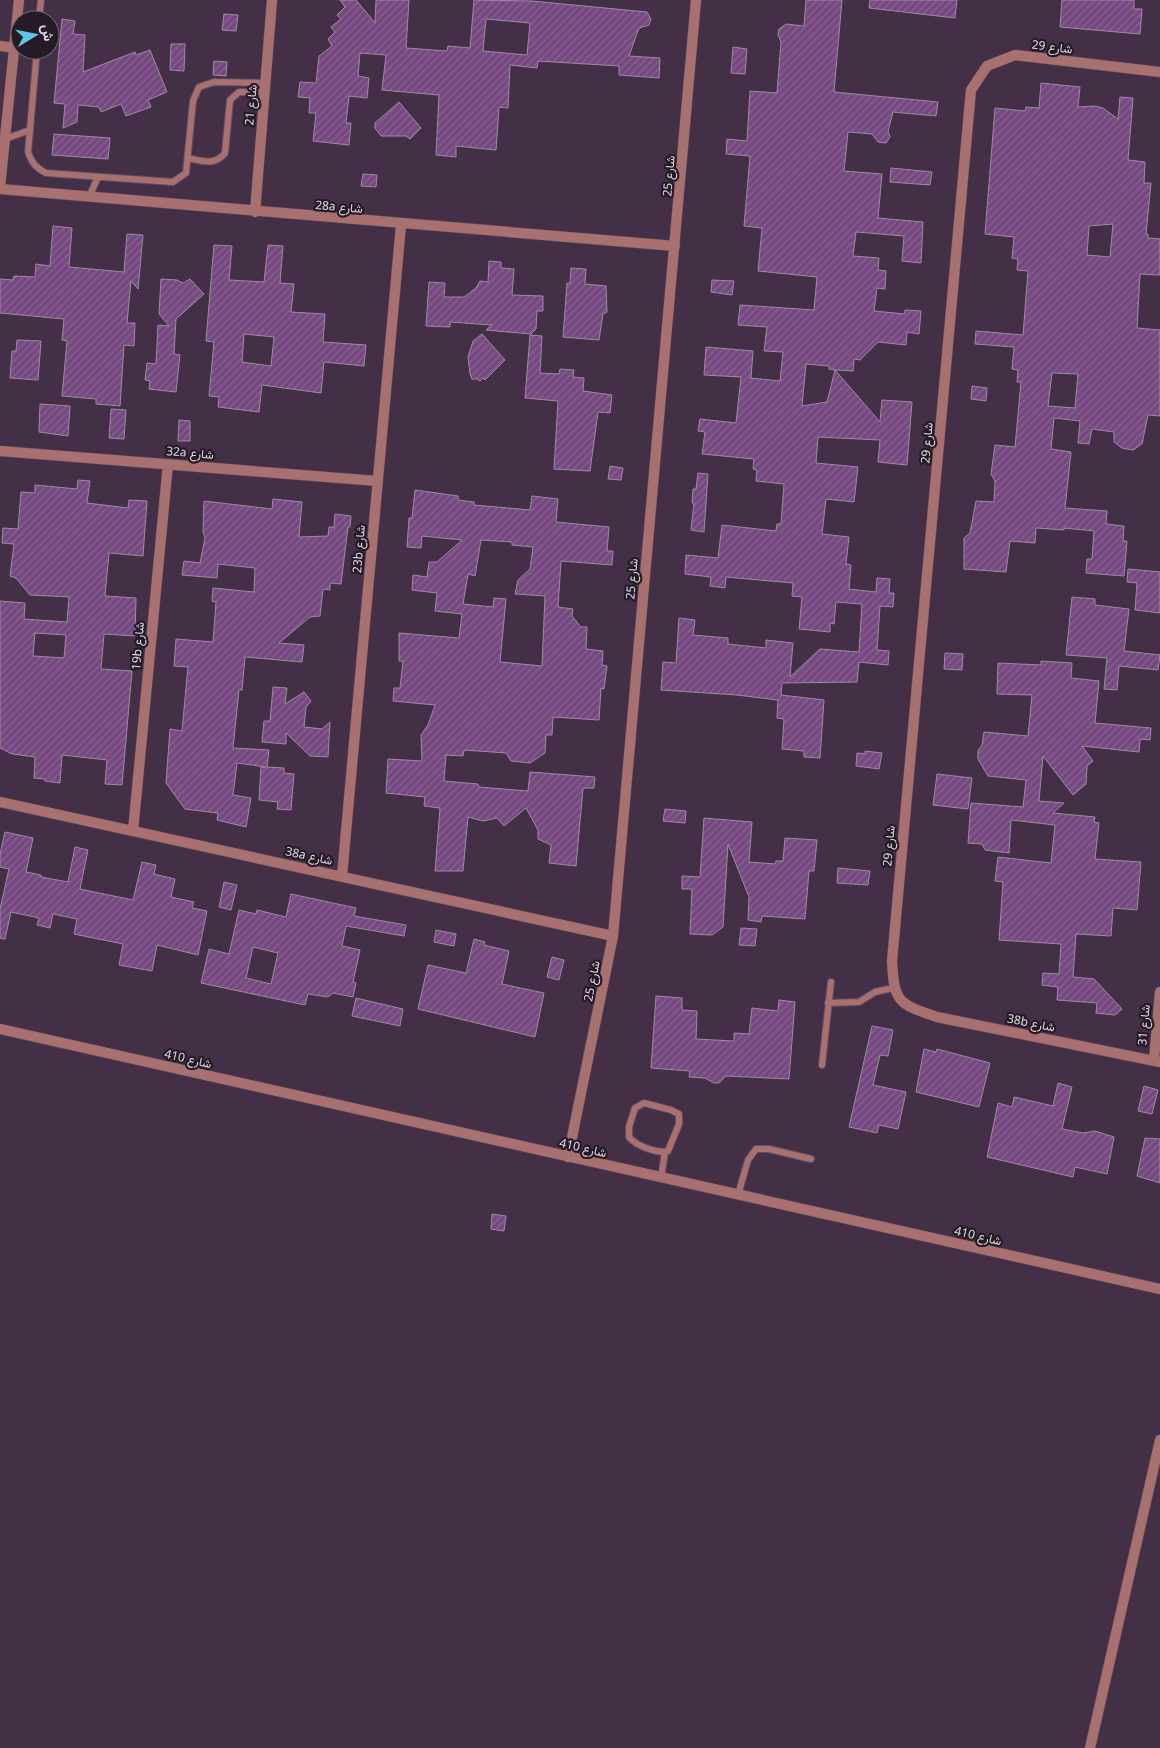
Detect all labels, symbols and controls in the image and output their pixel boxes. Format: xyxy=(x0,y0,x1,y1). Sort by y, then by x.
north arrow xyxy=(10,10,60,60)
text: ش xyxy=(37,23,59,43)
street label: شارع 29 xyxy=(1031,36,1073,58)
street label: شارع 21 xyxy=(240,84,262,126)
street label: شارع 25 xyxy=(658,155,680,197)
street label: 28a شارع xyxy=(314,196,364,218)
street label: شارع 29 xyxy=(916,422,938,464)
street label: 32a شارع xyxy=(165,442,215,464)
street label: 23b شارع xyxy=(348,524,370,574)
street label: شارع 25 xyxy=(621,558,643,600)
street label: 19b شارع xyxy=(127,621,149,671)
street label: شارع 29 xyxy=(878,825,900,867)
street label: 38a شارع xyxy=(284,842,334,870)
street label: شارع 25 xyxy=(579,959,605,1003)
street label: شارع 31 xyxy=(1133,1004,1155,1046)
street label: 38b شارع xyxy=(1006,1010,1056,1036)
street label: شارع 410 xyxy=(163,1045,213,1073)
street label: شارع 410 xyxy=(558,1134,608,1162)
street label: شارع 410 xyxy=(953,1222,1003,1250)

